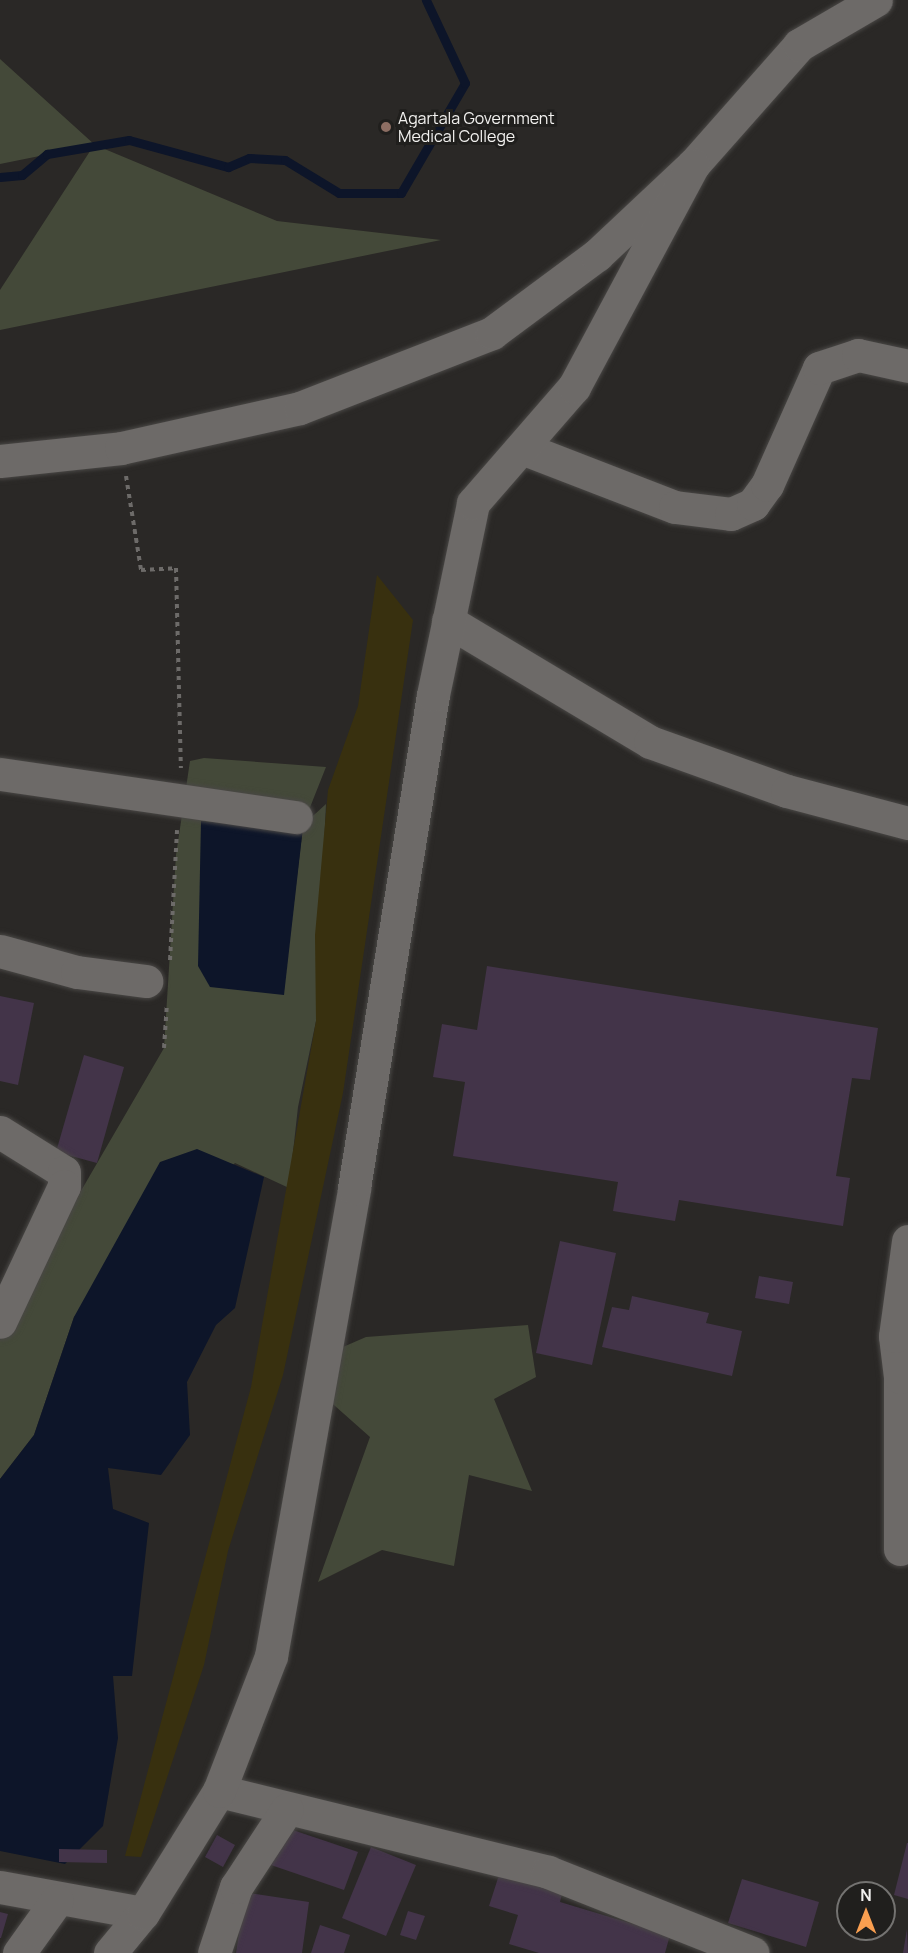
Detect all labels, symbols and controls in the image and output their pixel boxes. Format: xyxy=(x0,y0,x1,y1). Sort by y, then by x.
place label: Agartala Government Medical College xyxy=(398,108,555,146)
marker: Agartala Government Medical College xyxy=(379,120,393,134)
north arrow xyxy=(836,1881,896,1941)
text: N xyxy=(860,1884,872,1906)

